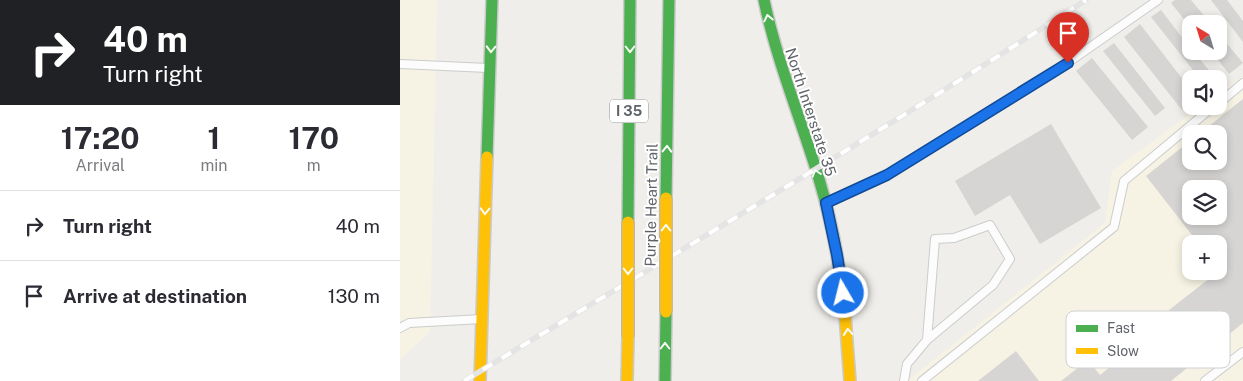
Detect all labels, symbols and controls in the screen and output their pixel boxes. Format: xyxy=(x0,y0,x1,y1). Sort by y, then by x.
pin xyxy=(1047,12,1089,63)
one-way arrow xyxy=(763,14,773,23)
north arrow xyxy=(1182,15,1228,60)
map controls xyxy=(1182,15,1227,280)
text: 40 m xyxy=(103,19,188,60)
icon: arrive xyxy=(1054,19,1082,47)
icon: right xyxy=(20,20,85,85)
one-way arrow xyxy=(485,45,496,53)
one-way arrow xyxy=(624,45,635,53)
street label: North Interstate 35 xyxy=(782,46,840,178)
text: Turn right xyxy=(103,61,203,87)
button: sound xyxy=(1182,70,1227,115)
road number: I 35 xyxy=(610,100,648,122)
text: 17:20 xyxy=(61,120,140,156)
text: 1 xyxy=(208,120,220,156)
text: 170 xyxy=(288,120,339,156)
button: search xyxy=(1182,125,1227,170)
street label: Purple Heart Trail xyxy=(641,143,661,267)
one-way arrow xyxy=(661,145,672,153)
text: Arrival xyxy=(76,156,125,175)
text: min xyxy=(200,156,228,175)
text: m xyxy=(307,156,321,175)
one-way arrow xyxy=(812,170,822,178)
button: layers xyxy=(1182,180,1227,225)
one-way arrow xyxy=(480,207,491,215)
icon: right xyxy=(20,212,48,240)
text: Turn right xyxy=(63,215,152,237)
text: 40 m xyxy=(335,215,380,237)
one-way arrow xyxy=(661,224,671,232)
button: + xyxy=(1182,235,1227,280)
position arrow xyxy=(816,266,868,318)
one-way arrow xyxy=(623,268,633,275)
icon: arrive xyxy=(20,282,48,310)
text: Arrive at destination xyxy=(63,285,247,307)
text: 130 m xyxy=(328,285,380,307)
legend xyxy=(1066,311,1230,368)
text: Fast xyxy=(1107,320,1135,336)
one-way arrow xyxy=(843,328,854,336)
one-way arrow xyxy=(660,342,670,350)
text: Slow xyxy=(1107,343,1139,359)

